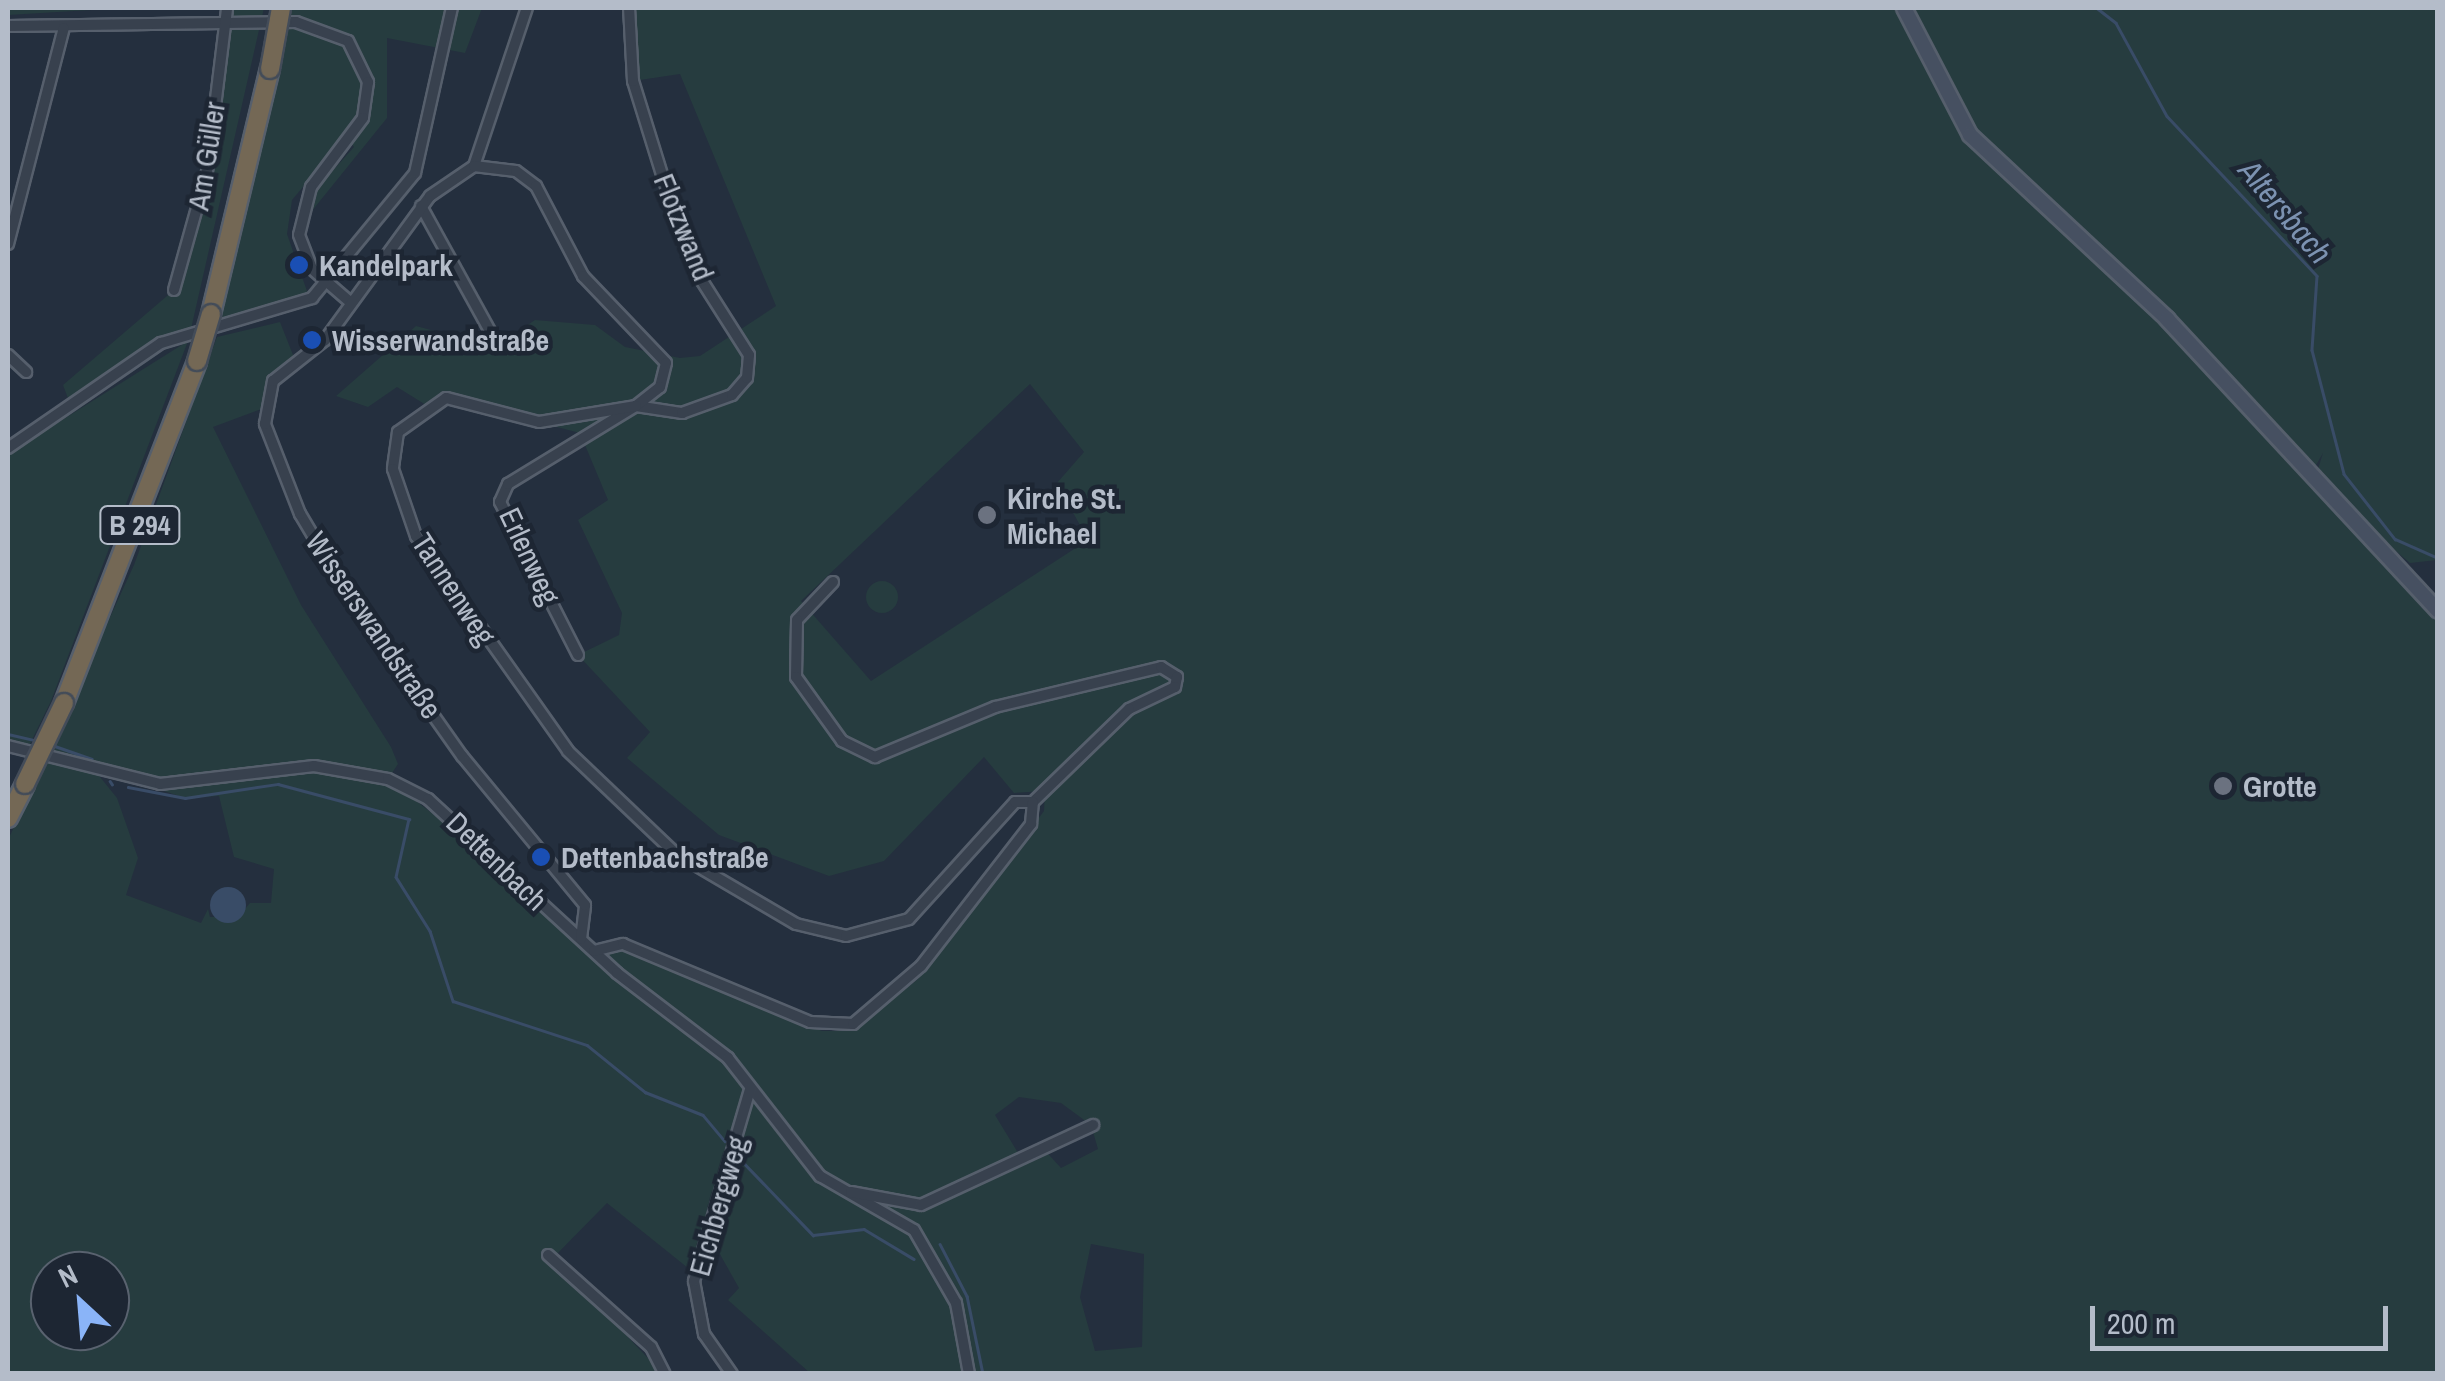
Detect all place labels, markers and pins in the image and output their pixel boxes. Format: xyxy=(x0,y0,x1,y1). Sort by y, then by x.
place label: Kandelpark xyxy=(319,247,453,283)
marker: Kandelpark xyxy=(288,254,310,276)
place label: Wisserwandstraße xyxy=(332,322,549,358)
marker: Wisserwandstraße xyxy=(301,329,323,351)
place label: Kirche St. Michael xyxy=(1007,480,1122,550)
marker: Kirche St. Michael xyxy=(976,504,998,526)
place label: Grotte xyxy=(2243,768,2317,804)
marker: Grotte xyxy=(2212,775,2234,797)
place label: Dettenbachstraße xyxy=(561,839,769,875)
marker: Dettenbachstraße xyxy=(530,846,552,868)

